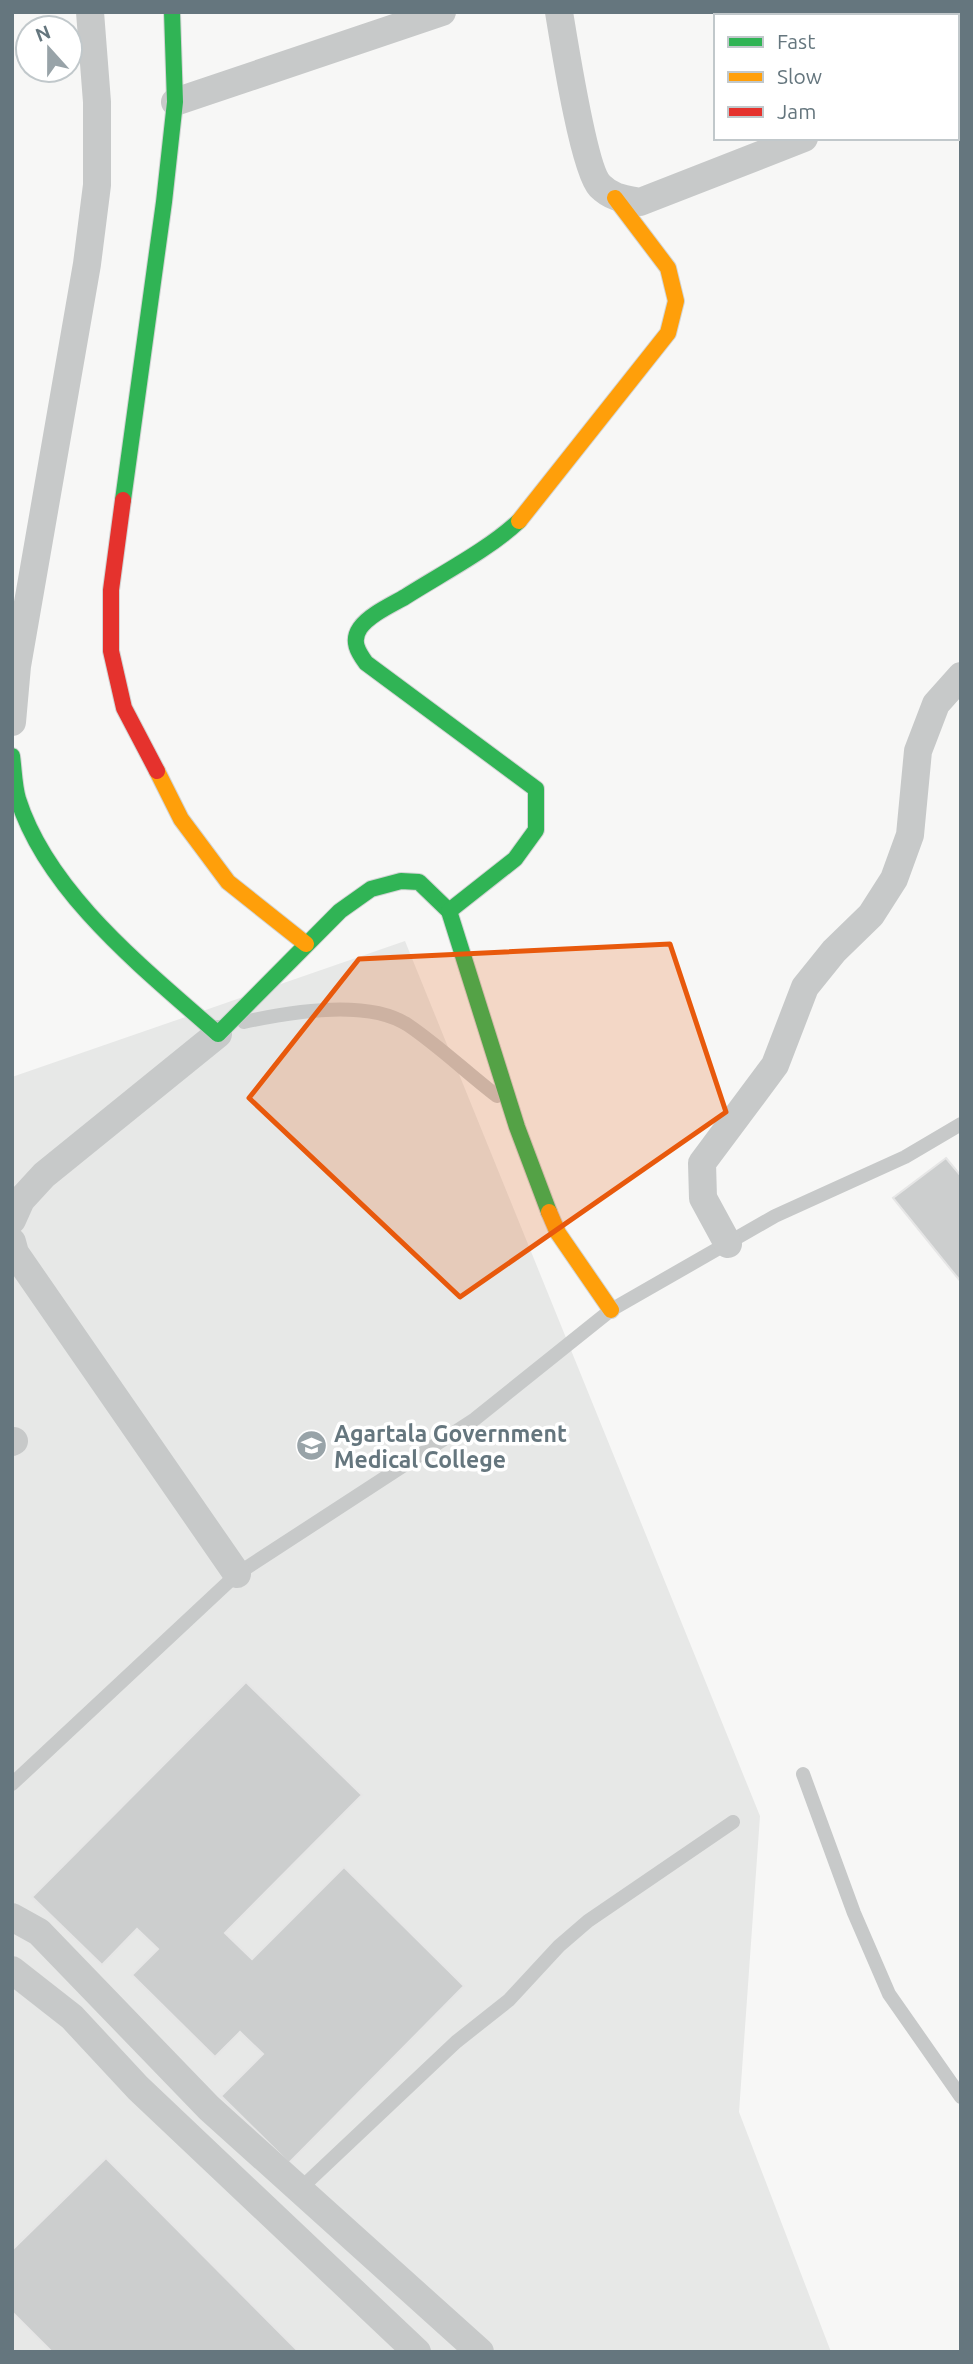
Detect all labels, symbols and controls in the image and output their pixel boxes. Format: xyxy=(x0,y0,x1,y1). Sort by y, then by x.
north arrow xyxy=(14,14,84,84)
legend xyxy=(714,14,959,140)
text: N xyxy=(32,20,53,46)
text: Fast xyxy=(777,29,815,53)
text: Slow xyxy=(777,64,822,88)
text: Jam xyxy=(777,99,816,123)
place label: Agartala Government Medical College xyxy=(334,1421,567,1472)
school or university icon: Agartala Government Medical College xyxy=(294,1429,328,1463)

